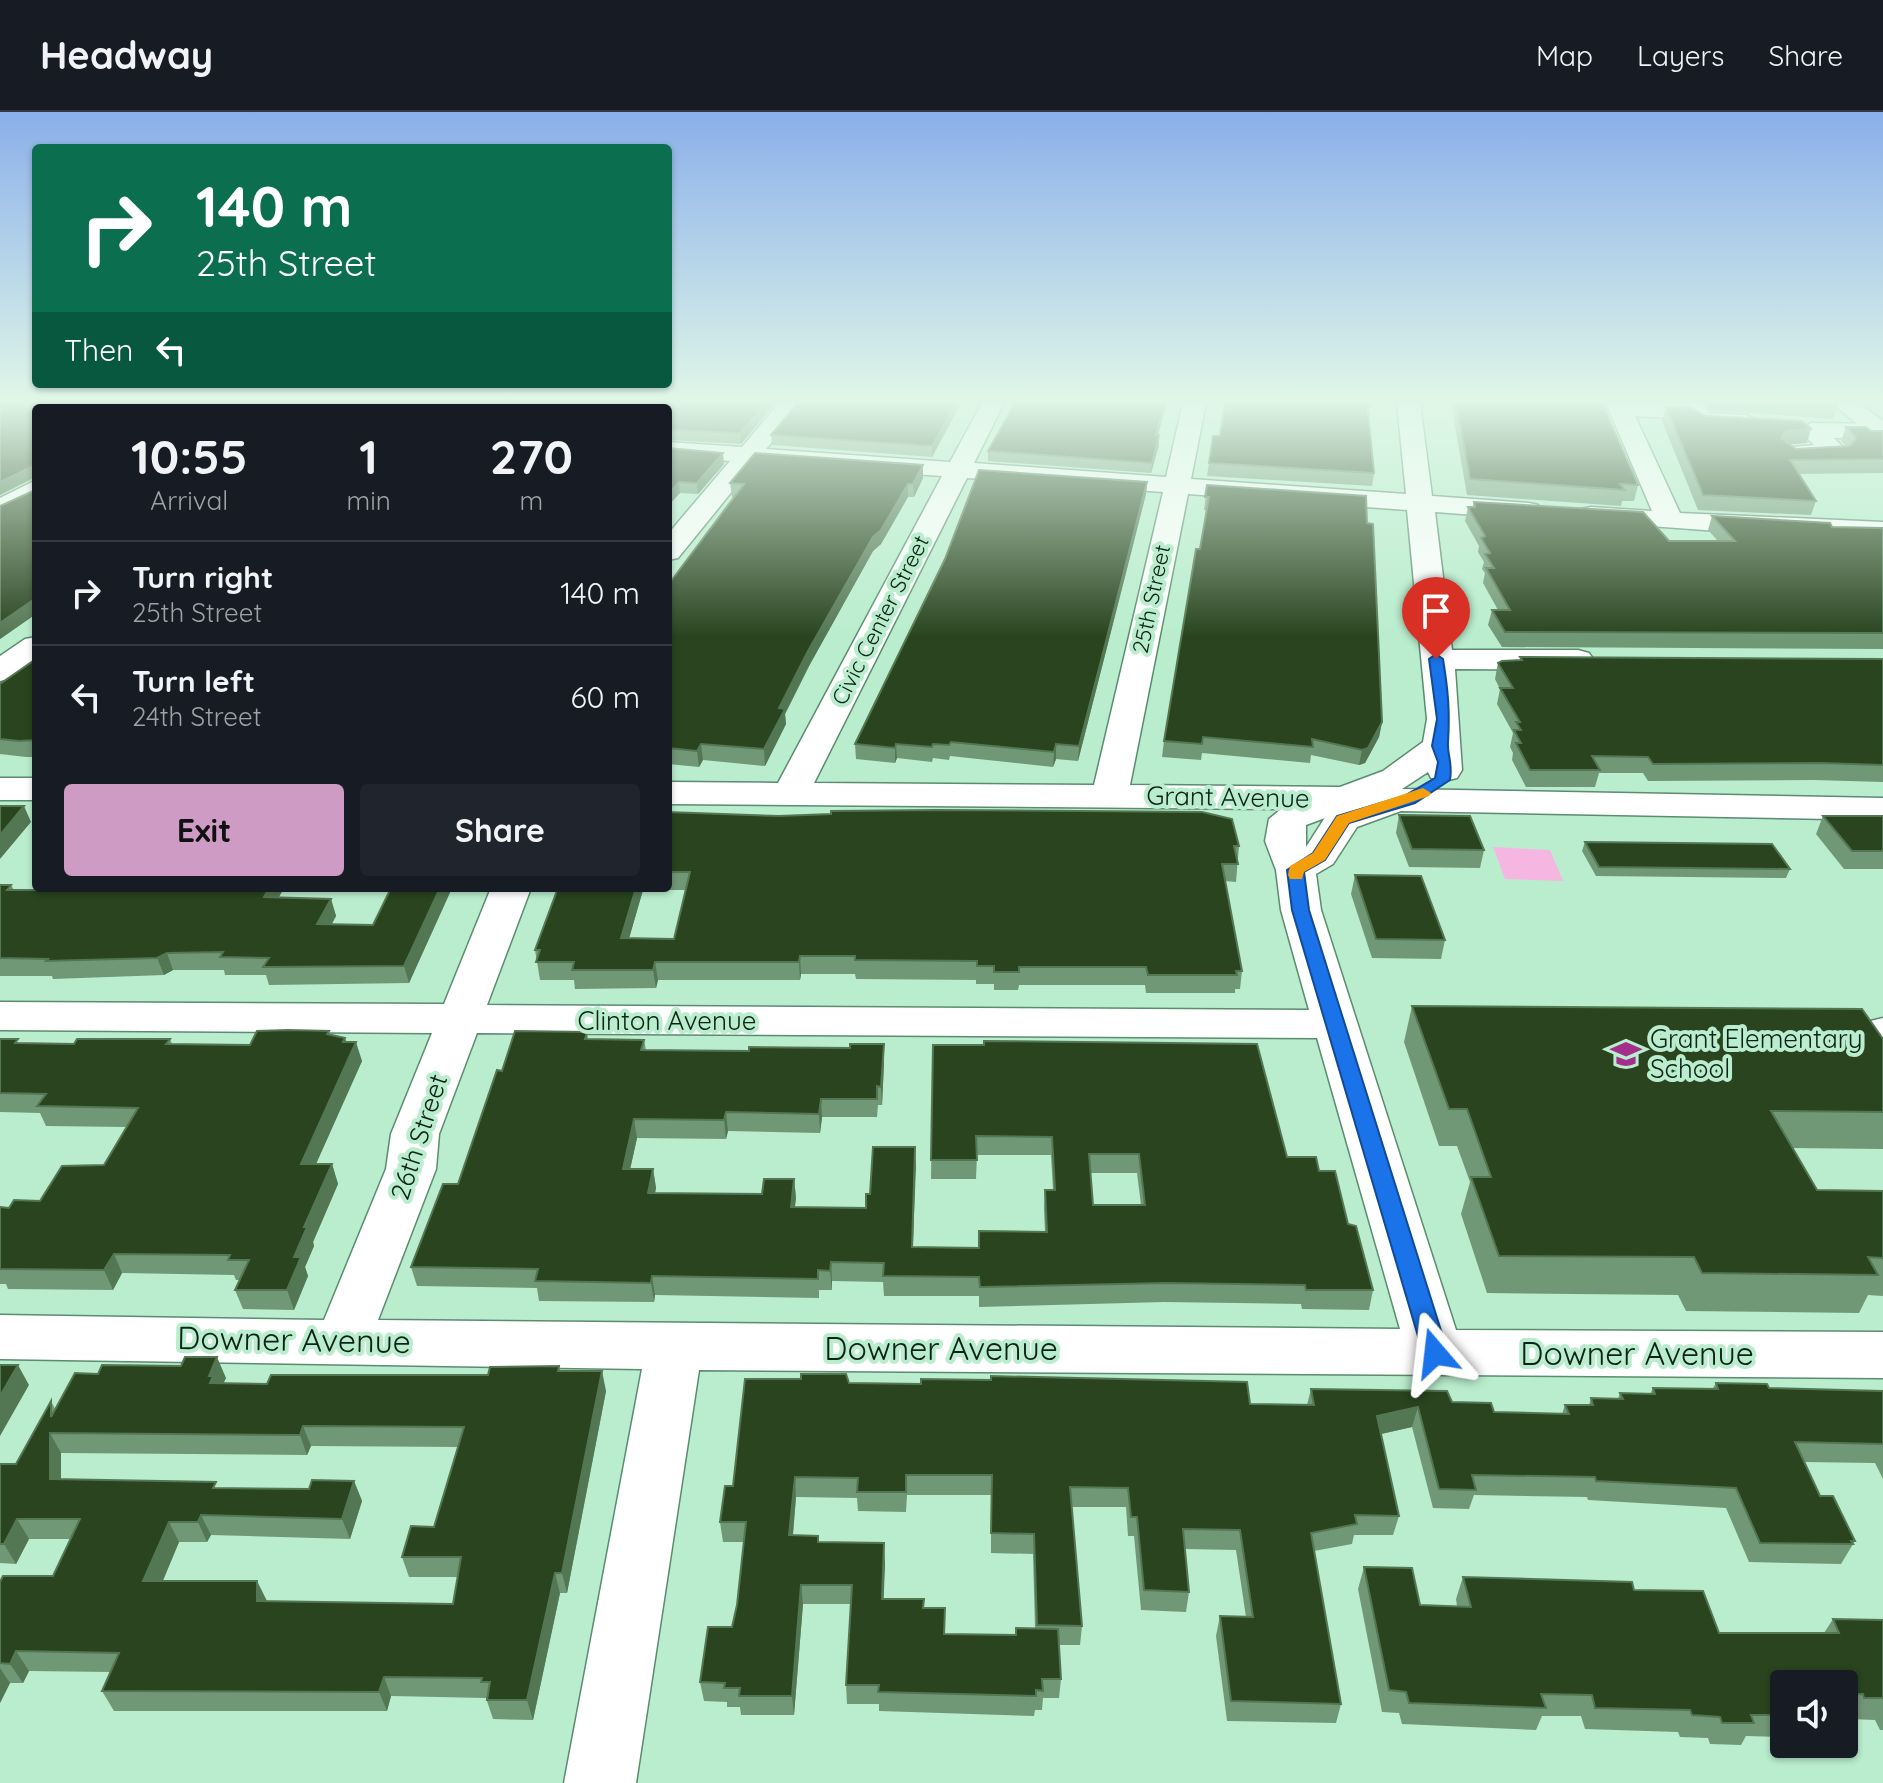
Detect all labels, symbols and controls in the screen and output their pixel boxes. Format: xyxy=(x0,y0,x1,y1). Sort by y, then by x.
text: Headway xyxy=(40,31,213,79)
text: Map xyxy=(1536,38,1593,73)
text: Layers xyxy=(1637,38,1724,73)
text: Share xyxy=(1768,38,1843,73)
text: 140 m xyxy=(196,171,352,241)
icon: right xyxy=(64,176,168,280)
text: 25th Street xyxy=(196,240,376,285)
icon: left xyxy=(149,328,193,372)
text: Then xyxy=(64,331,133,369)
text: 10:55 xyxy=(131,426,248,486)
text: 1 xyxy=(359,426,378,486)
text: 270 xyxy=(490,426,573,486)
text: Arrival xyxy=(150,484,228,517)
text: min xyxy=(347,484,391,517)
text: m xyxy=(520,484,543,517)
street label: Civic Center Street xyxy=(825,530,935,710)
street label: 25th Street xyxy=(1126,542,1176,656)
text: Turn right xyxy=(132,558,273,596)
icon: right xyxy=(64,571,108,615)
text: 140 m xyxy=(560,574,640,612)
pin xyxy=(1402,577,1470,659)
icon: arrive xyxy=(1414,589,1458,633)
text: 25th Street xyxy=(132,596,262,629)
text: Turn left xyxy=(132,662,255,700)
icon: left xyxy=(64,675,108,719)
text: 60 m xyxy=(570,678,640,716)
text: 24th Street xyxy=(132,700,261,733)
street label: Grant Avenue xyxy=(1146,779,1310,814)
button: Exit xyxy=(64,784,344,876)
button: Share xyxy=(360,784,640,876)
street label: Clinton Avenue xyxy=(578,1004,756,1037)
place label: Grant Elementary School xyxy=(1650,1022,1862,1085)
school or university icon: Grant Elementary School xyxy=(1609,1037,1643,1071)
street label: 26th Street xyxy=(383,1070,454,1204)
position arrow xyxy=(1393,1311,1477,1395)
street label: Downer Avenue xyxy=(177,1317,411,1361)
street label: Downer Avenue xyxy=(824,1328,1058,1368)
street label: Downer Avenue xyxy=(1520,1333,1754,1373)
map controls xyxy=(1770,1670,1858,1758)
button: sound xyxy=(1770,1670,1858,1758)

